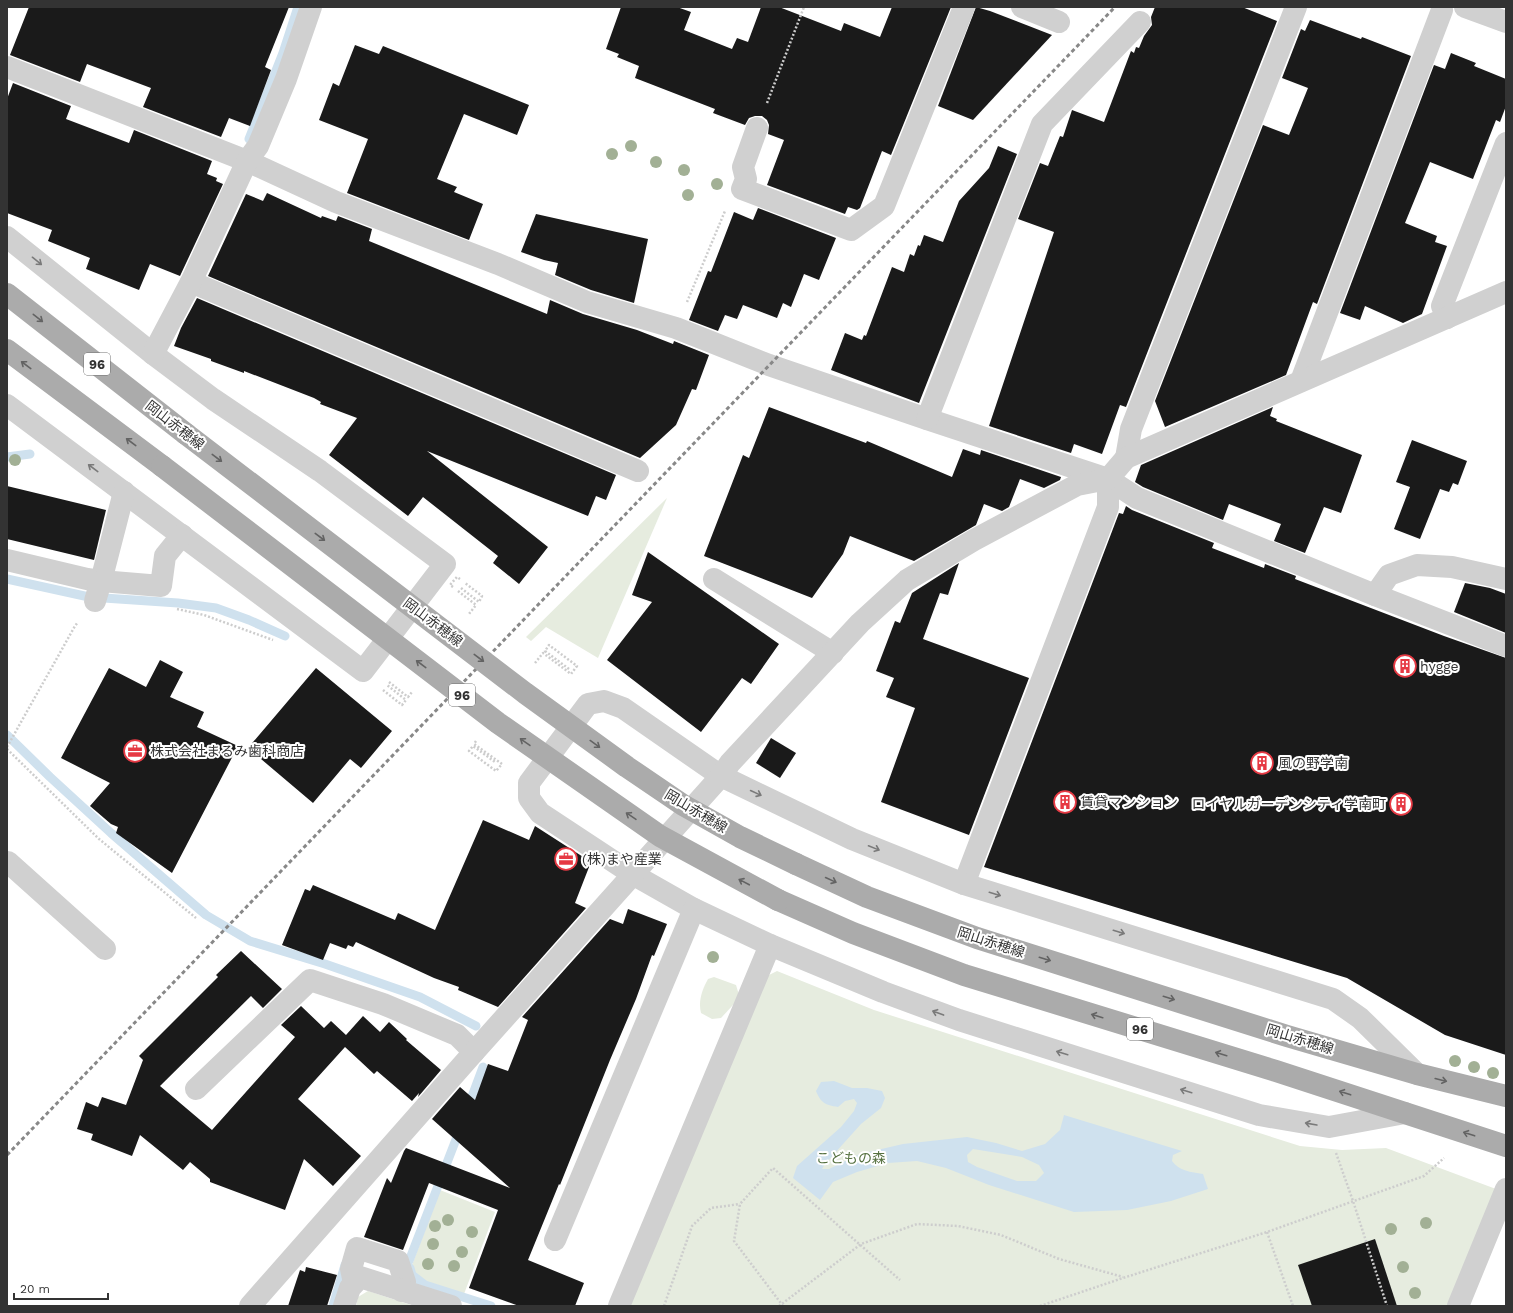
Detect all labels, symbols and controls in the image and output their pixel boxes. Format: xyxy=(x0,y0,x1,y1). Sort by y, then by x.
one-way arrow xyxy=(32,257,43,266)
one-way arrow xyxy=(32,313,43,322)
road number: 96 xyxy=(84,353,110,375)
one-way arrow xyxy=(21,361,32,369)
street label: 岡山赤穂線 xyxy=(142,397,208,453)
one-way arrow xyxy=(125,438,136,447)
one-way arrow xyxy=(212,453,223,462)
one-way arrow xyxy=(87,464,98,473)
one-way arrow xyxy=(315,532,326,541)
street label: 岡山赤穂線 xyxy=(400,595,466,649)
building icon: hygge xyxy=(1392,653,1418,679)
one-way arrow xyxy=(474,654,485,662)
place label: hygge xyxy=(1420,658,1459,674)
one-way arrow xyxy=(415,660,426,668)
road number: 96 xyxy=(449,684,475,706)
office icon: 株式会社まるみ歯科商店 xyxy=(122,738,148,764)
one-way arrow xyxy=(519,738,530,746)
one-way arrow xyxy=(590,739,601,748)
place label: 株式会社まるみ歯科商店 xyxy=(150,743,304,759)
building icon: 風の野学南 xyxy=(1249,750,1275,776)
place label: 風の野学南 xyxy=(1278,755,1348,771)
street label: 岡山赤穂線 xyxy=(662,786,730,836)
building icon: 賃貸マンション xyxy=(1052,789,1078,815)
one-way arrow xyxy=(750,790,762,797)
building icon: ロイヤルガーデンシティ学南町 xyxy=(1388,791,1414,817)
place label: 賃貸マンション xyxy=(1080,794,1178,810)
place label: ロイヤルガーデンシティ学南町 xyxy=(1192,796,1386,812)
one-way arrow xyxy=(626,812,637,820)
one-way arrow xyxy=(867,845,879,853)
office icon: (株)まや産業 xyxy=(553,846,579,872)
place label: (株)まや産業 xyxy=(582,851,662,867)
one-way arrow xyxy=(738,877,750,885)
one-way arrow xyxy=(825,877,837,884)
one-way arrow xyxy=(988,891,1001,898)
street label: 岡山赤穂線 xyxy=(955,924,1027,960)
one-way arrow xyxy=(1113,929,1126,936)
one-way arrow xyxy=(1038,956,1051,963)
one-way arrow xyxy=(1162,995,1175,1002)
one-way arrow xyxy=(932,1008,944,1016)
one-way arrow xyxy=(1091,1012,1104,1019)
road number: 96 xyxy=(1127,1018,1153,1040)
street label: 岡山赤穂線 xyxy=(1264,1021,1336,1057)
one-way arrow xyxy=(1055,1049,1068,1056)
one-way arrow xyxy=(1215,1050,1228,1057)
one-way arrow xyxy=(1434,1077,1447,1084)
one-way arrow xyxy=(1180,1087,1192,1095)
one-way arrow xyxy=(1340,1089,1352,1097)
one-way arrow xyxy=(1305,1120,1318,1128)
one-way arrow xyxy=(1463,1130,1476,1137)
park label: こどもの森 xyxy=(816,1150,886,1166)
scale bar xyxy=(14,1275,108,1301)
text: 20 m xyxy=(20,1282,50,1296)

